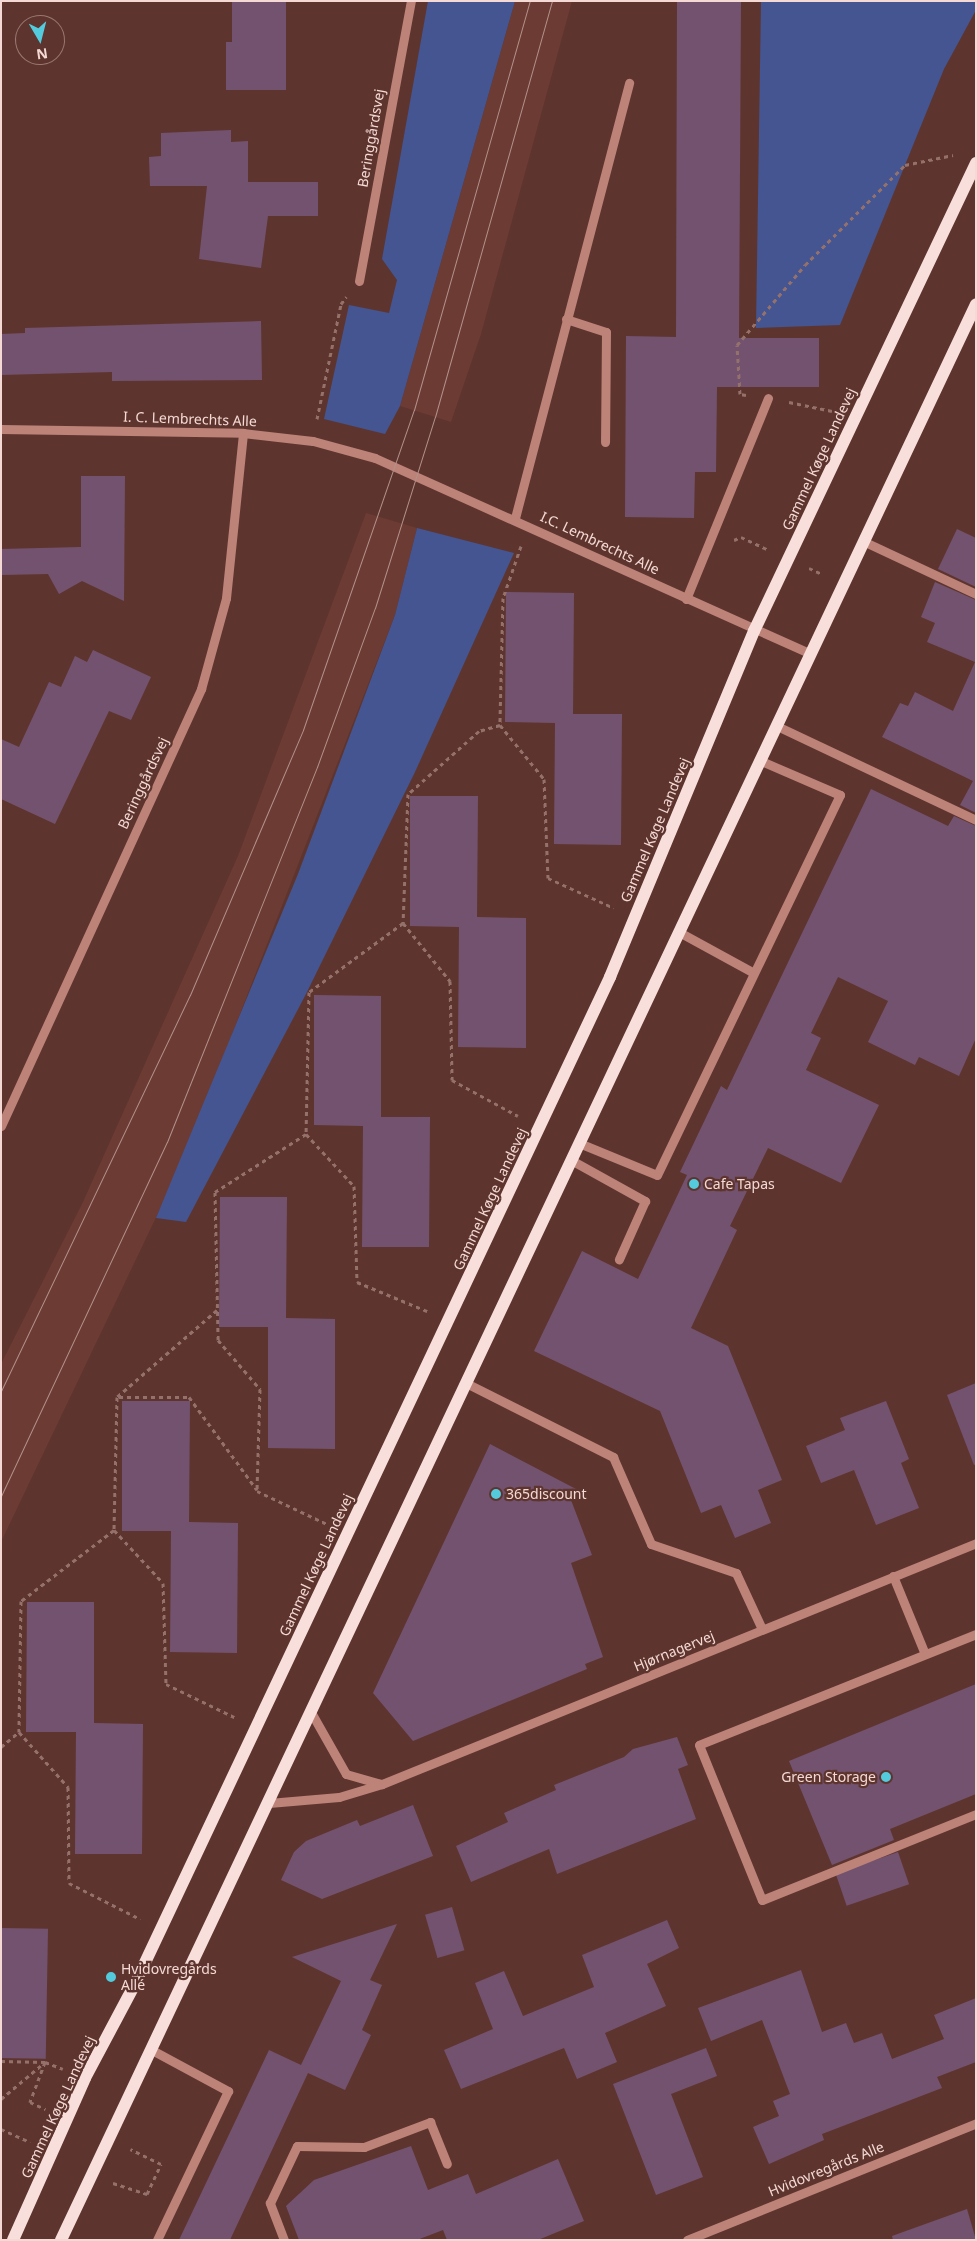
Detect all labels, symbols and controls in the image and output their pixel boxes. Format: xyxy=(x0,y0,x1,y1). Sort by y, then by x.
north arrow xyxy=(15,15,65,65)
text: N xyxy=(35,44,49,65)
street label: Beringgårdsvej xyxy=(354,88,388,188)
street label: Gammel Køge Landevej xyxy=(779,385,859,533)
street label: I. C. Lembrechts Alle xyxy=(123,408,257,430)
street label: I.C. Lembrechts Alle xyxy=(538,508,662,578)
street label: Beringgårdsvej xyxy=(114,734,172,832)
street label: Gammel Køge Landevej xyxy=(617,755,693,905)
street label: Gammel Køge Landevej xyxy=(450,1125,530,1273)
place label: Cafe Tapas xyxy=(704,1176,775,1192)
marker: Cafe Tapas xyxy=(688,1178,700,1190)
place label: 365discount xyxy=(506,1486,586,1502)
marker: 365discount xyxy=(490,1488,502,1500)
street label: Gammel Køge Landevej xyxy=(276,1491,356,1639)
street label: Hjørnagervej xyxy=(631,1627,717,1675)
place label: Green Storage xyxy=(781,1769,876,1785)
marker: Green Storage xyxy=(880,1771,892,1783)
place label: Hvidovregårds Allé xyxy=(121,1961,217,1994)
marker: Hvidovregårds Allé xyxy=(105,1971,117,1983)
street label: Gammel Køge Landevej xyxy=(18,2033,98,2181)
street label: Hvidovregårds Alle xyxy=(766,2138,886,2200)

